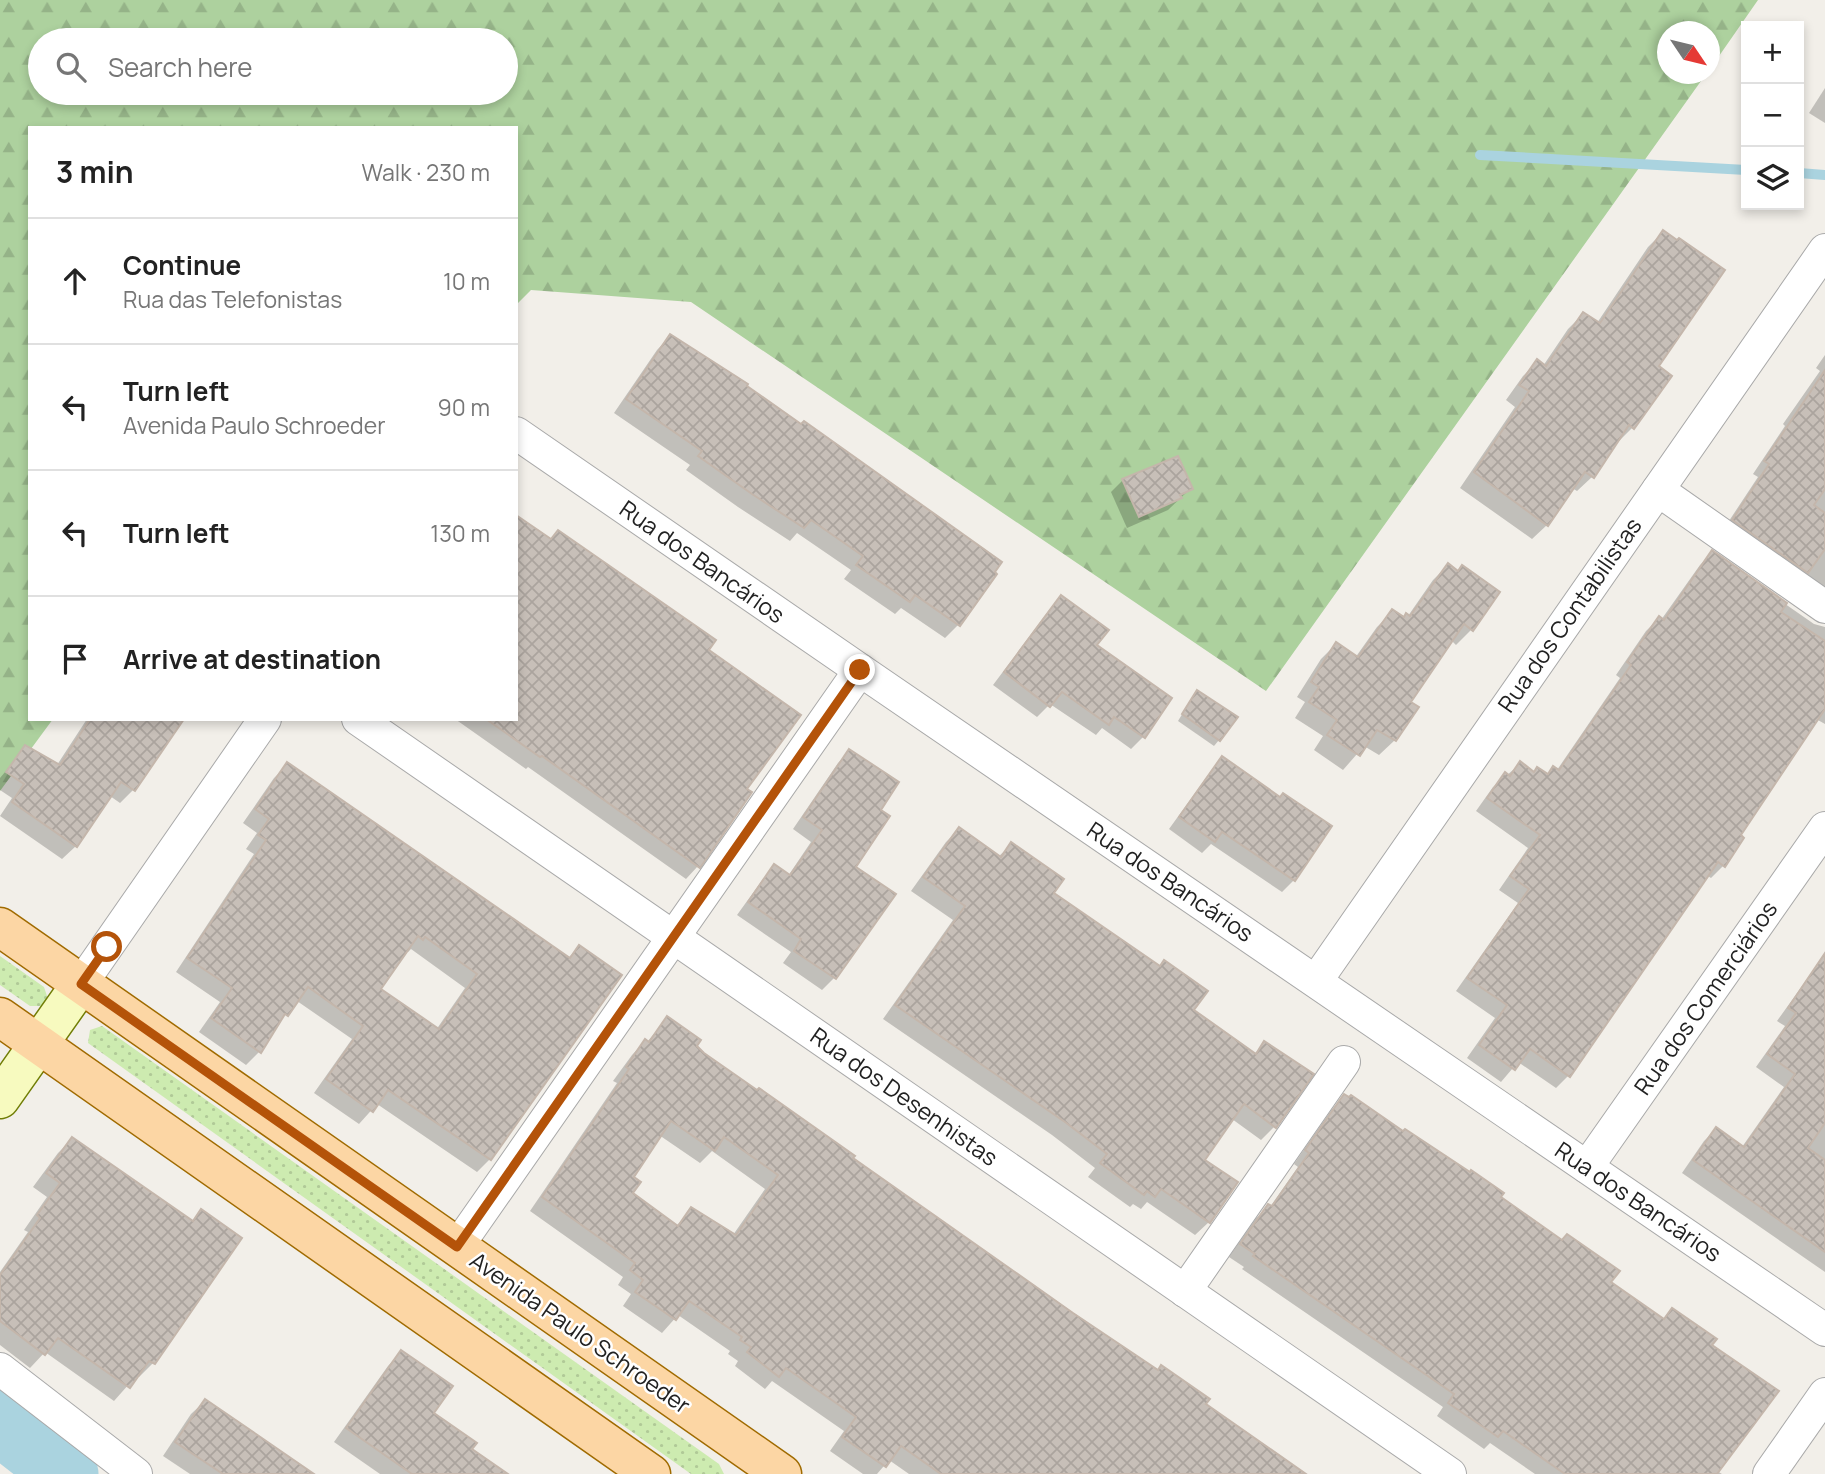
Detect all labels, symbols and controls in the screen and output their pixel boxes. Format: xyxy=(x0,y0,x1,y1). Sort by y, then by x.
north arrow xyxy=(1657,21,1720,84)
map controls xyxy=(1741,21,1804,210)
button: + xyxy=(1741,21,1804,84)
search box xyxy=(28,28,518,105)
icon: search xyxy=(52,48,90,86)
text: Search here xyxy=(108,49,253,85)
button: − xyxy=(1741,84,1804,147)
button: layers xyxy=(1741,147,1804,210)
text: 3 min xyxy=(56,151,134,192)
text: Walk · 230 m xyxy=(362,156,490,188)
text: Continue xyxy=(123,247,241,283)
icon: ahead xyxy=(56,262,94,300)
text: 10 m xyxy=(443,265,490,297)
text: Rua das Telefonistas xyxy=(123,283,342,315)
text: Turn left xyxy=(123,373,230,409)
icon: left xyxy=(56,388,94,426)
text: 90 m xyxy=(438,391,490,423)
text: Avenida Paulo Schroeder xyxy=(123,409,385,441)
street label: Rua dos Bancários xyxy=(614,492,791,630)
street label: Rua dos Contabilistas xyxy=(1490,511,1649,718)
icon: left xyxy=(56,514,94,552)
text: Turn left xyxy=(123,515,230,551)
text: 130 m xyxy=(430,517,490,549)
icon: arrive xyxy=(56,640,94,678)
text: Arrive at destination xyxy=(123,641,381,677)
route end xyxy=(844,654,875,685)
street label: Rua dos Bancários xyxy=(1081,814,1260,949)
street label: Rua dos Comerciários xyxy=(1626,894,1784,1101)
route start xyxy=(91,931,122,962)
street label: Rua dos Desenhistas xyxy=(804,1019,1005,1173)
street label: Rua dos Bancários xyxy=(1549,1134,1728,1269)
street label: Avenida Paulo Schroeder xyxy=(464,1244,697,1421)

